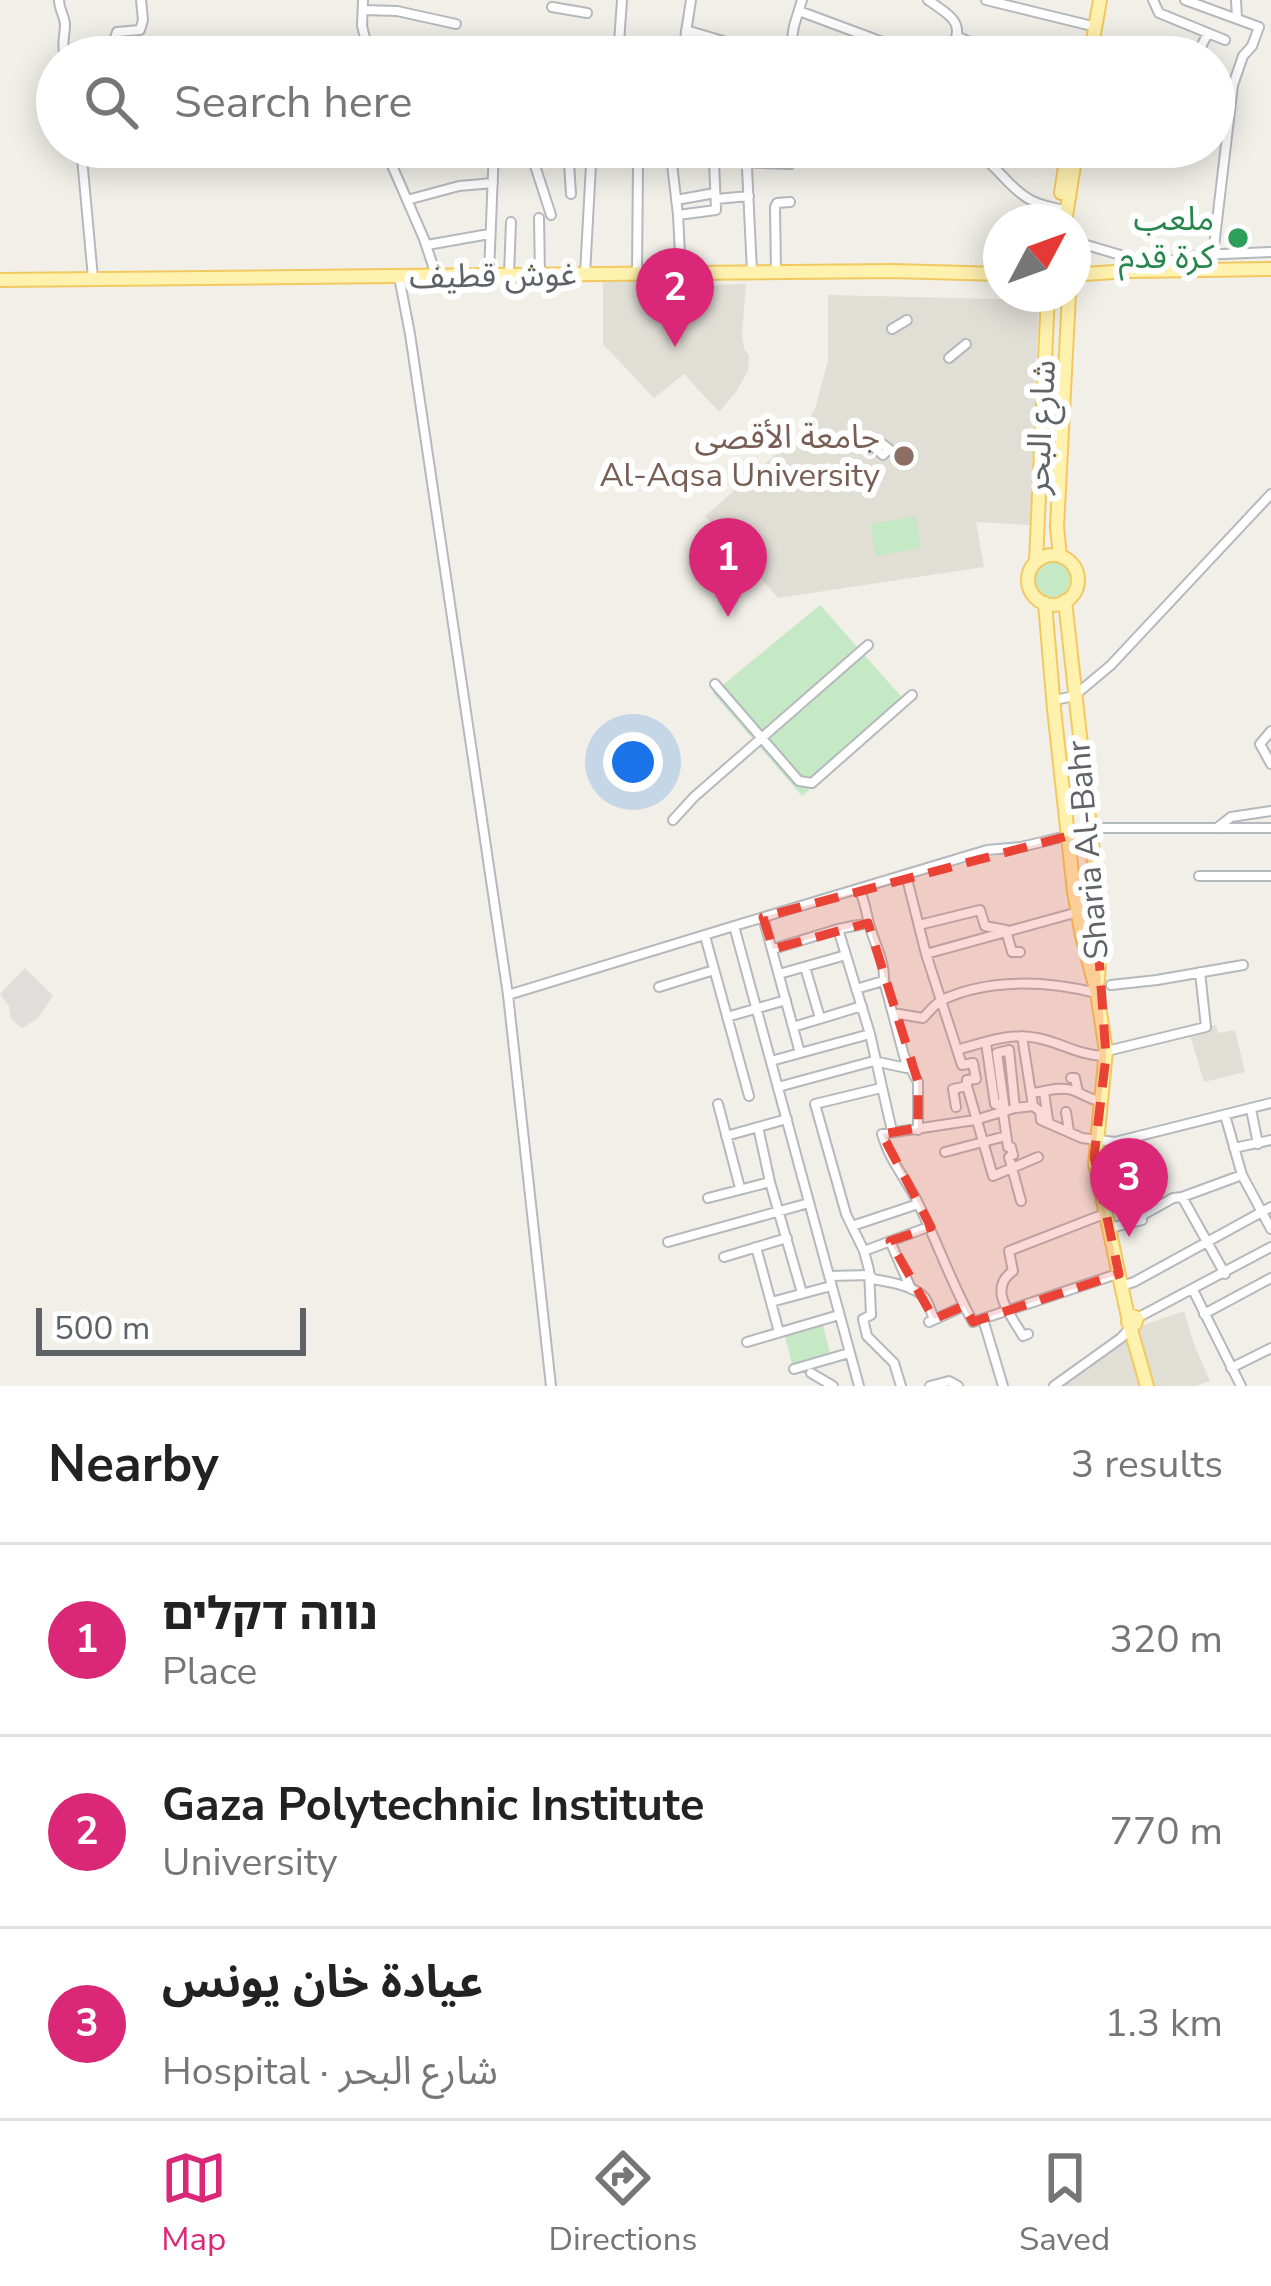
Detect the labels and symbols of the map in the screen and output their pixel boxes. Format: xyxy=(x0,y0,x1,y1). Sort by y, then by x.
place label: ملعب كرة قدم xyxy=(1119,197,1214,281)
north arrow xyxy=(983,204,1091,312)
marker: ملعب كرة قدم xyxy=(1225,225,1251,251)
pin: 2 xyxy=(636,248,714,347)
street label: غوش قطيف xyxy=(409,252,577,300)
street label: شارع البحر xyxy=(1015,359,1068,496)
place label: جامعة الأقصى Al-Aqsa University xyxy=(599,415,880,498)
marker: جامعة الأقصى Al-Aqsa University xyxy=(891,443,917,469)
pin: 1 xyxy=(689,518,767,617)
your location xyxy=(603,732,663,792)
street label: Sharia Al-Bahr xyxy=(1056,738,1120,961)
pin: 3 xyxy=(1090,1138,1168,1237)
scale bar xyxy=(36,1302,306,1355)

